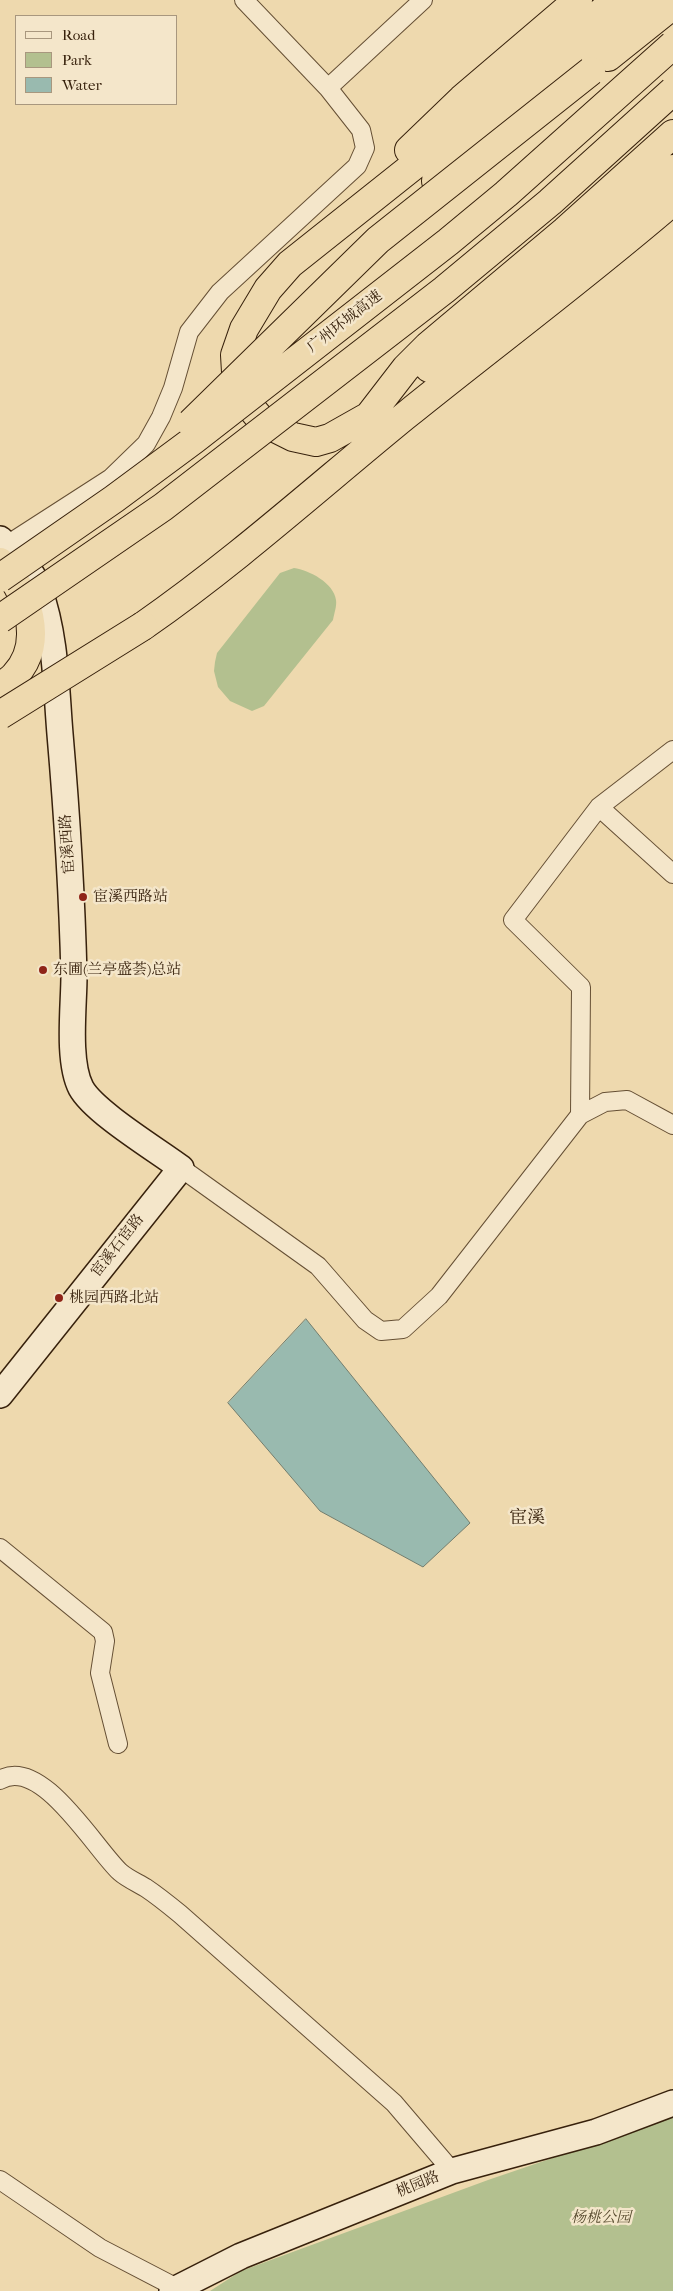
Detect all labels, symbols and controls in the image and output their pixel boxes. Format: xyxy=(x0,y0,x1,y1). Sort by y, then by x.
legend xyxy=(15,15,178,105)
text: Road xyxy=(62,26,95,44)
text: Park xyxy=(62,51,92,69)
text: Water xyxy=(62,76,102,94)
street label: 广州环城高速 xyxy=(304,287,386,357)
street label: 宦溪西路 xyxy=(57,813,79,875)
place label: 宦溪西路站 xyxy=(93,888,168,906)
marker: 宦溪西路站 xyxy=(77,891,89,903)
place label: 东圃(兰亭盛荟)总站 xyxy=(53,961,181,979)
marker: 东圃(兰亭盛荟)总站 xyxy=(37,964,49,976)
street label: 宦溪石宦路 xyxy=(88,1211,148,1281)
place label: 桃园西路北站 xyxy=(69,1289,159,1307)
marker: 桃园西路北站 xyxy=(53,1292,65,1304)
district label: 宦溪 xyxy=(509,1508,545,1530)
street label: 桃园路 xyxy=(394,2168,442,2202)
park label: 杨桃公园 xyxy=(571,2209,631,2227)

